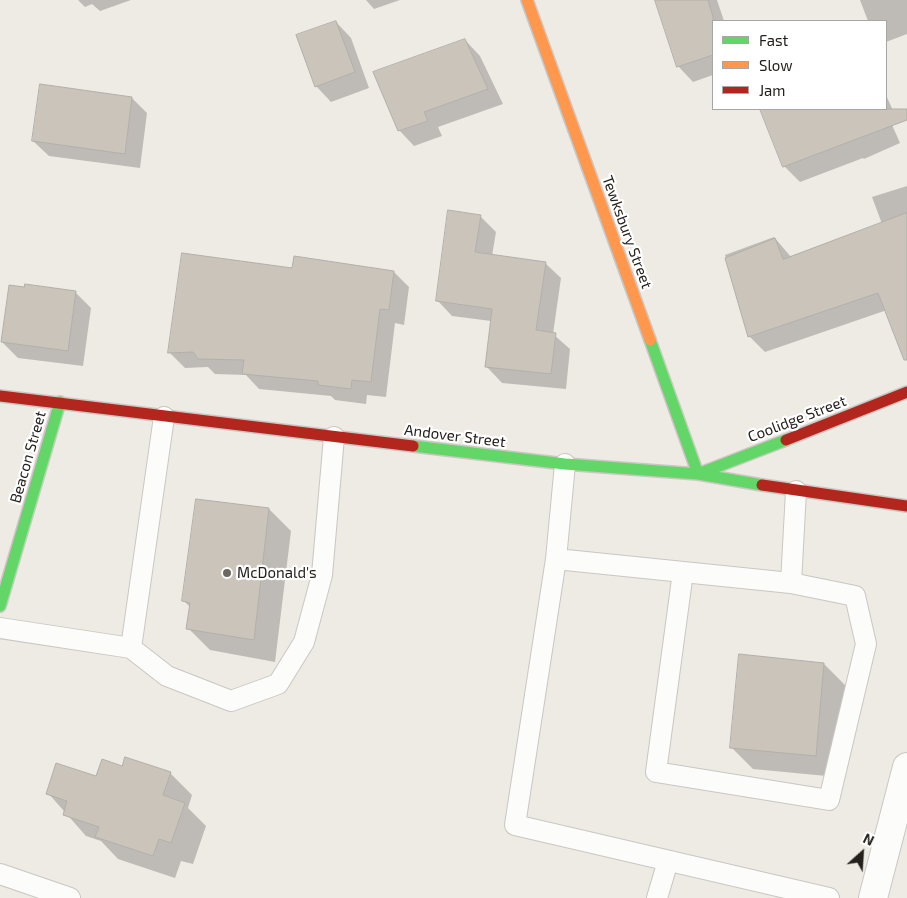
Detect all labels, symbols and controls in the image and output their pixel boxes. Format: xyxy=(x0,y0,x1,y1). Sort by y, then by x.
legend xyxy=(712,20,887,110)
text: Fast xyxy=(759,31,788,49)
text: Slow xyxy=(759,56,793,74)
text: Jam xyxy=(759,81,785,99)
street label: Tewksbury Street xyxy=(598,173,656,291)
street label: Coolidge Street xyxy=(745,392,849,446)
street label: Beacon Street xyxy=(6,409,50,505)
street label: Andover Street xyxy=(403,421,507,451)
place label: McDonald's xyxy=(237,564,317,582)
marker: McDonald's xyxy=(221,567,233,579)
north arrow xyxy=(837,828,887,878)
text: N xyxy=(861,829,877,849)

